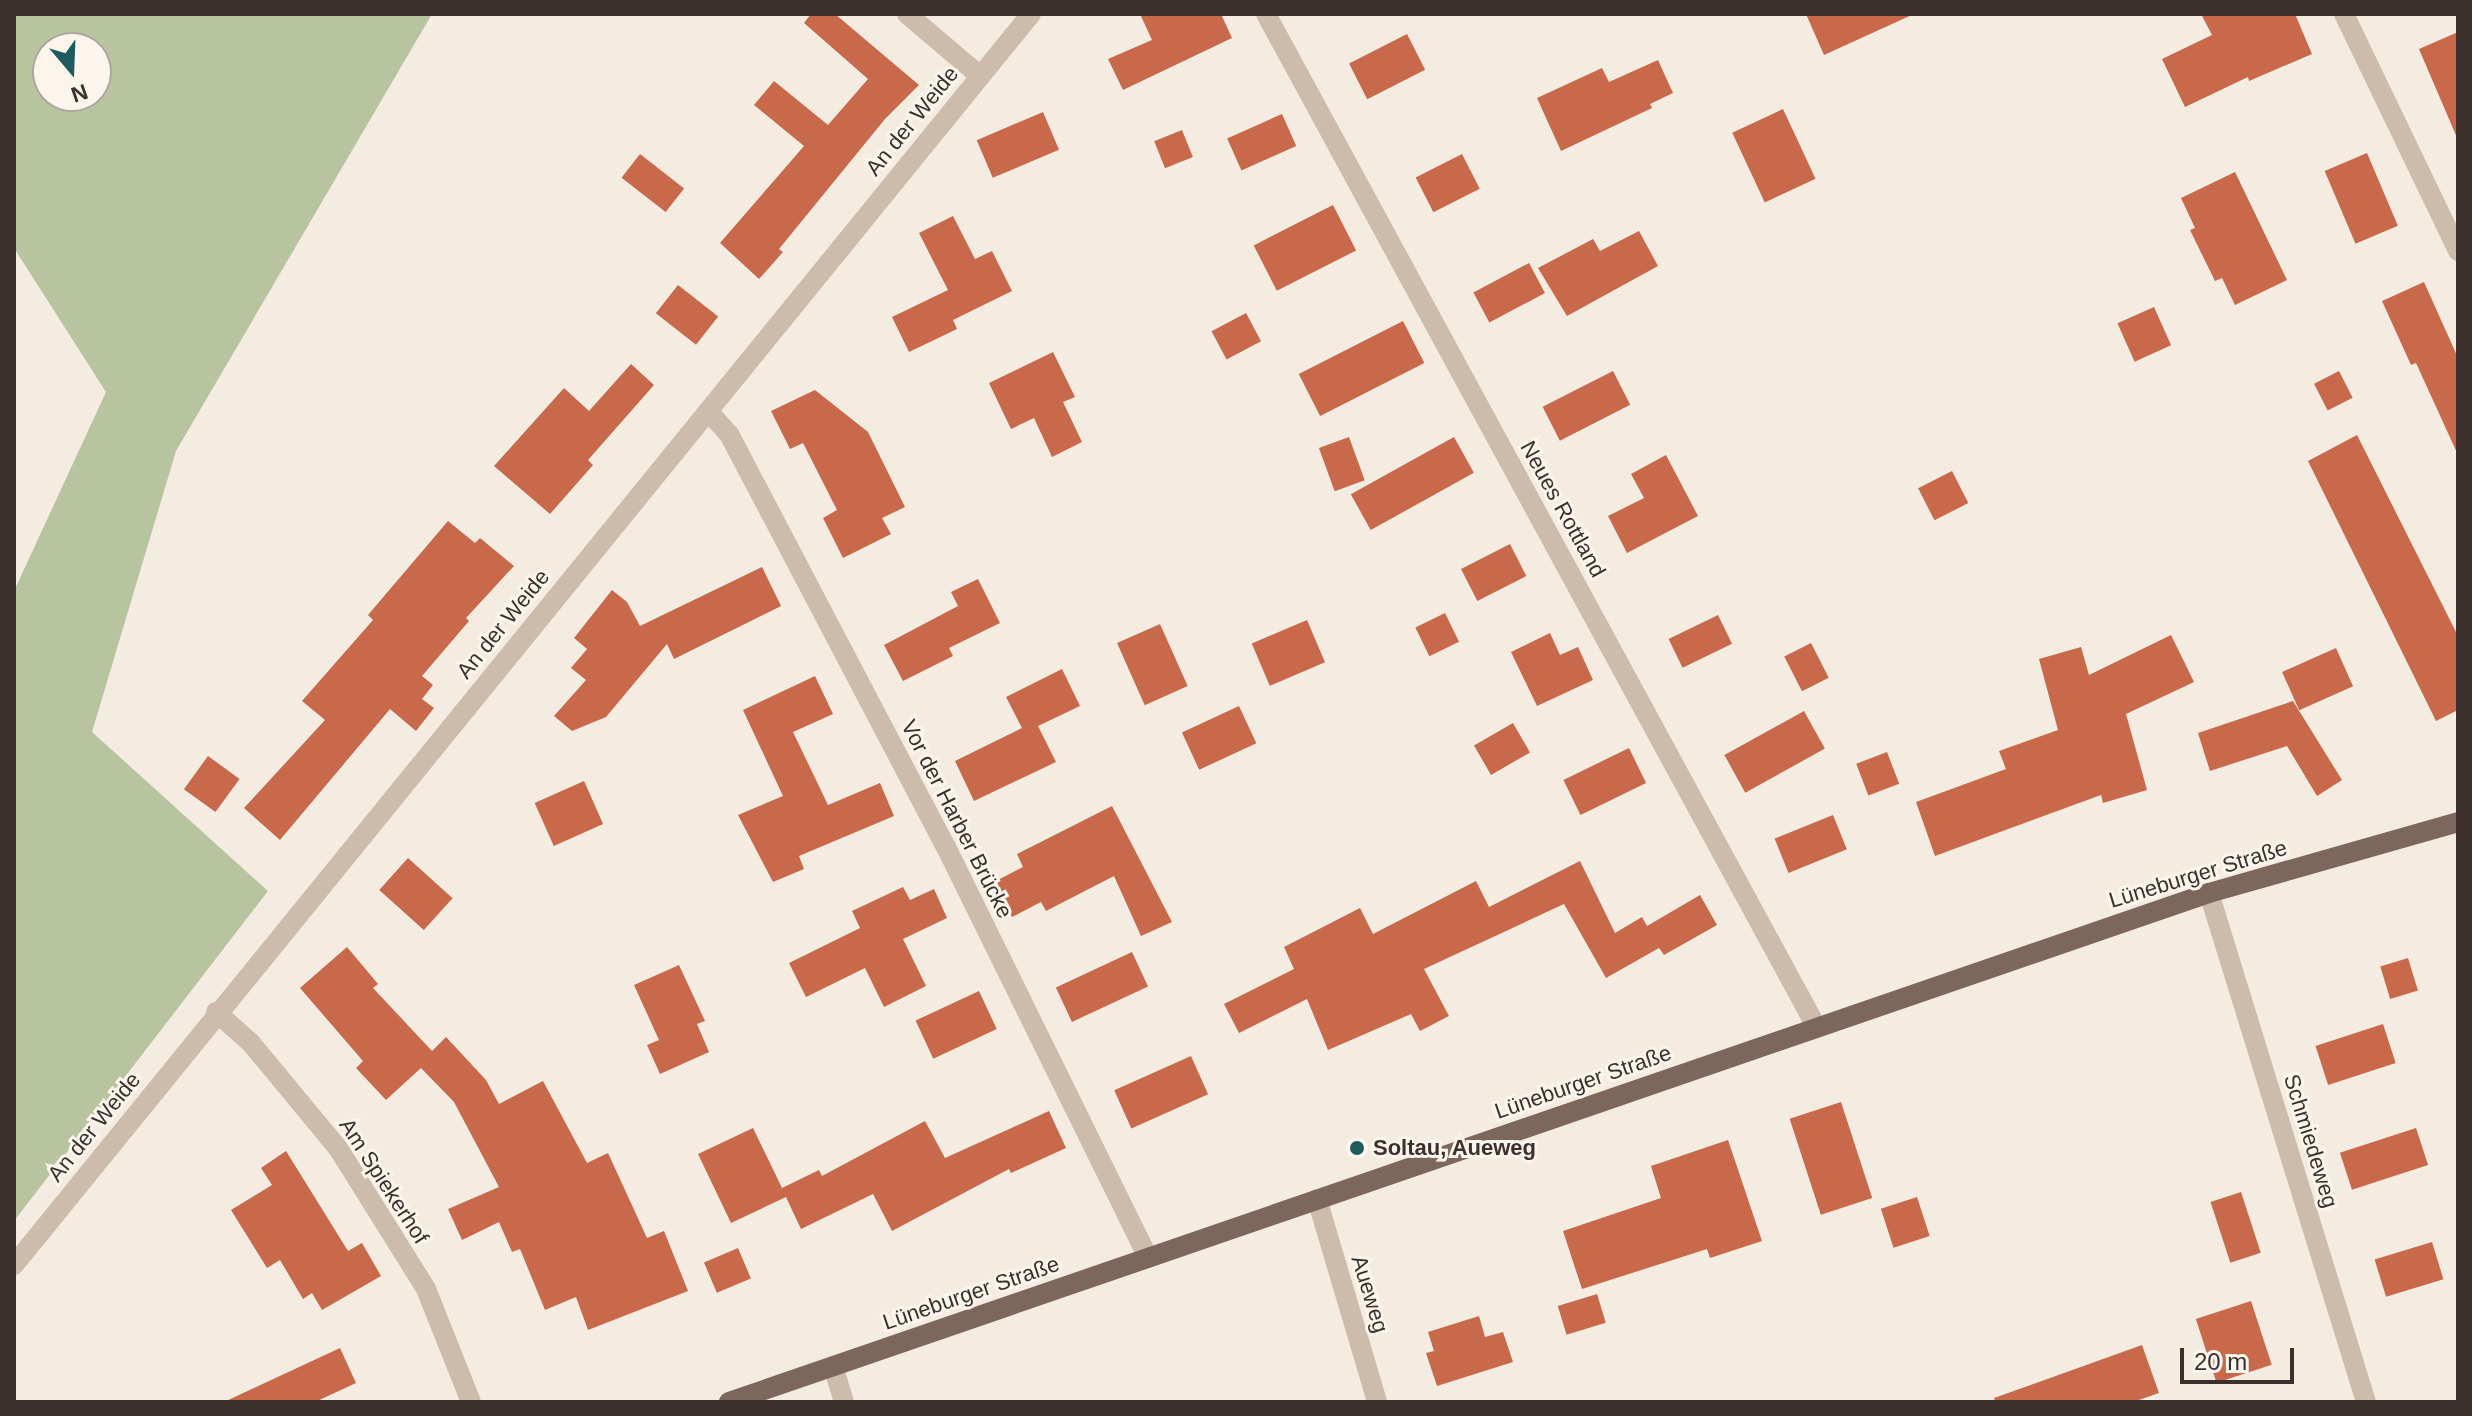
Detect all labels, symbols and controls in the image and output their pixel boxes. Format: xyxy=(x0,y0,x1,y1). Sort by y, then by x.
north arrow xyxy=(32,32,112,112)
street label: An der Weide xyxy=(860,61,964,181)
text: N xyxy=(68,79,91,108)
street label: Neues Rottland xyxy=(1515,436,1611,582)
street label: An der Weide xyxy=(451,564,555,684)
street label: Vor der Harber Brücke xyxy=(896,715,1018,923)
street label: Lüneburger Straße xyxy=(2106,834,2290,914)
street label: Lüneburger Straße xyxy=(1491,1039,1675,1125)
street label: An der Weide xyxy=(42,1067,146,1187)
street label: Schmiedeweg xyxy=(2278,1071,2344,1211)
street label: Am Spiekerhof xyxy=(334,1113,434,1249)
place label: Soltau, Aueweg xyxy=(1373,1135,1537,1161)
marker: Soltau, Aueweg xyxy=(1348,1139,1366,1157)
street label: Lüneburger Straße xyxy=(879,1250,1063,1336)
street label: Aueweg xyxy=(1346,1252,1394,1336)
scale bar xyxy=(2184,1332,2298,1382)
text: 20 m xyxy=(2194,1348,2247,1375)

